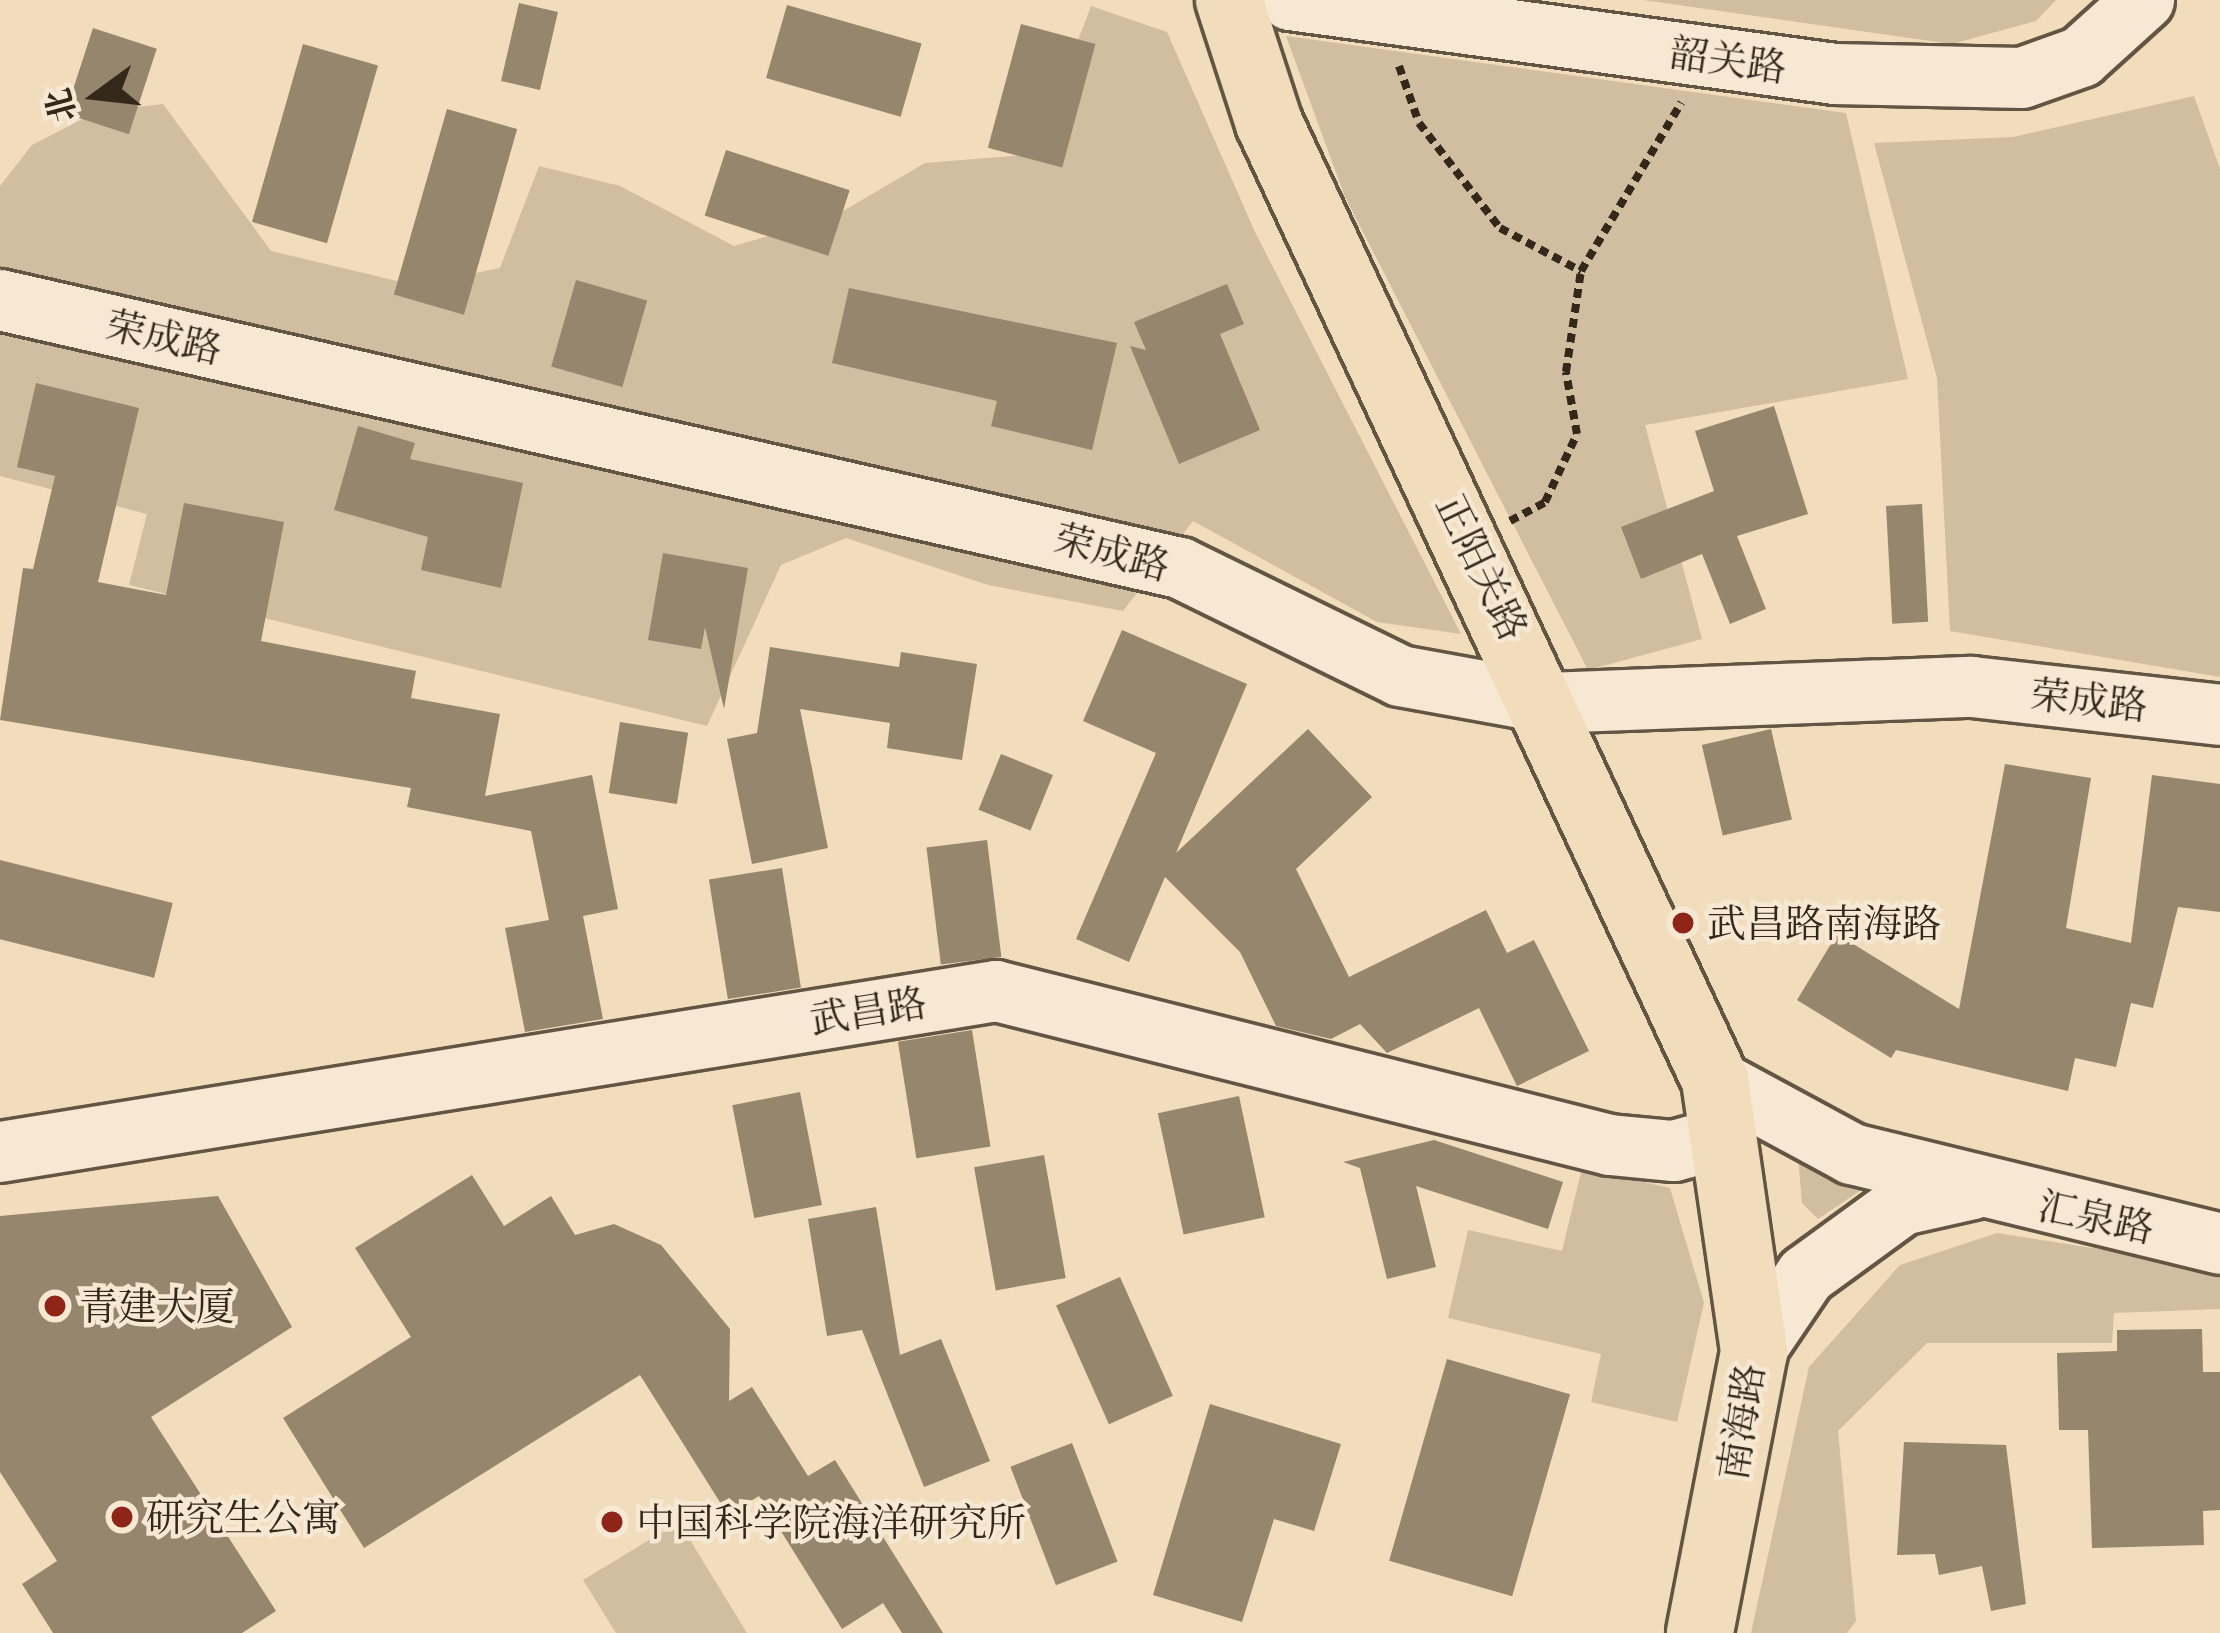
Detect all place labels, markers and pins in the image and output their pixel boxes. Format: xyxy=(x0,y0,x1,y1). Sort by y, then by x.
place label: 武昌路南海路 xyxy=(1707,900,1941,946)
marker: 武昌路南海路 xyxy=(1670,910,1696,936)
place label: 青建大厦 xyxy=(79,1283,235,1329)
marker: 青建大厦 xyxy=(42,1293,68,1319)
place label: 研究生公寓 xyxy=(146,1494,341,1540)
place label: 中国科学院海洋研究所 xyxy=(636,1499,1026,1545)
marker: 研究生公寓 xyxy=(109,1504,135,1530)
marker: 中国科学院海洋研究所 xyxy=(599,1509,625,1535)

